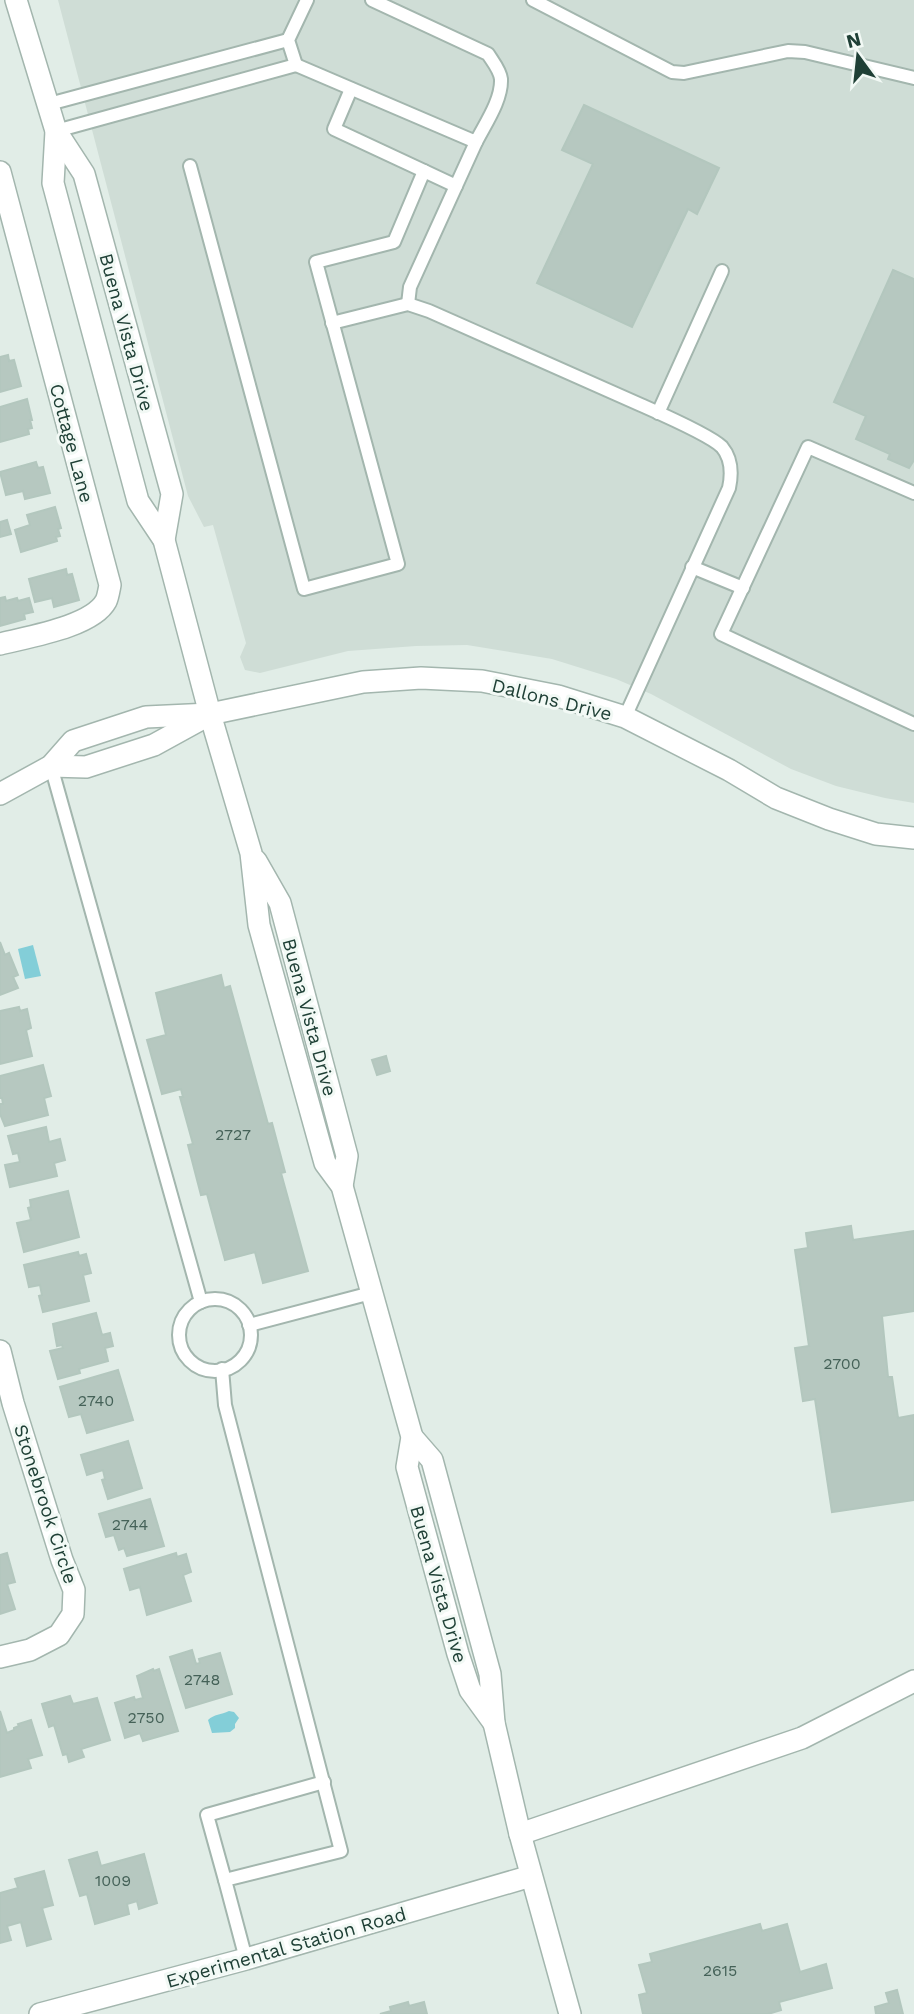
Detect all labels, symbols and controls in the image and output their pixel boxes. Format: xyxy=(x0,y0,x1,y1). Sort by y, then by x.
north arrow xyxy=(823,21,893,91)
text: N xyxy=(844,27,864,53)
street label: Buena Vista Drive xyxy=(94,251,159,414)
street label: Cottage Lane xyxy=(45,381,98,505)
street label: Dallons Drive xyxy=(489,673,614,726)
street label: Buena Vista Drive xyxy=(277,936,342,1099)
house number: 2727 xyxy=(215,1125,251,1144)
house number: 2700 xyxy=(823,1354,861,1373)
house number: 2740 xyxy=(78,1391,114,1410)
street label: Stonebrook Circle xyxy=(9,1422,82,1587)
street label: Buena Vista Drive xyxy=(405,1503,472,1665)
house number: 2744 xyxy=(112,1515,148,1534)
house number: 2748 xyxy=(184,1670,220,1689)
house number: 2750 xyxy=(127,1708,165,1727)
house number: 1009 xyxy=(95,1871,131,1890)
street label: Experimental Station Road xyxy=(164,1902,409,1993)
house number: 2615 xyxy=(703,1961,737,1980)

